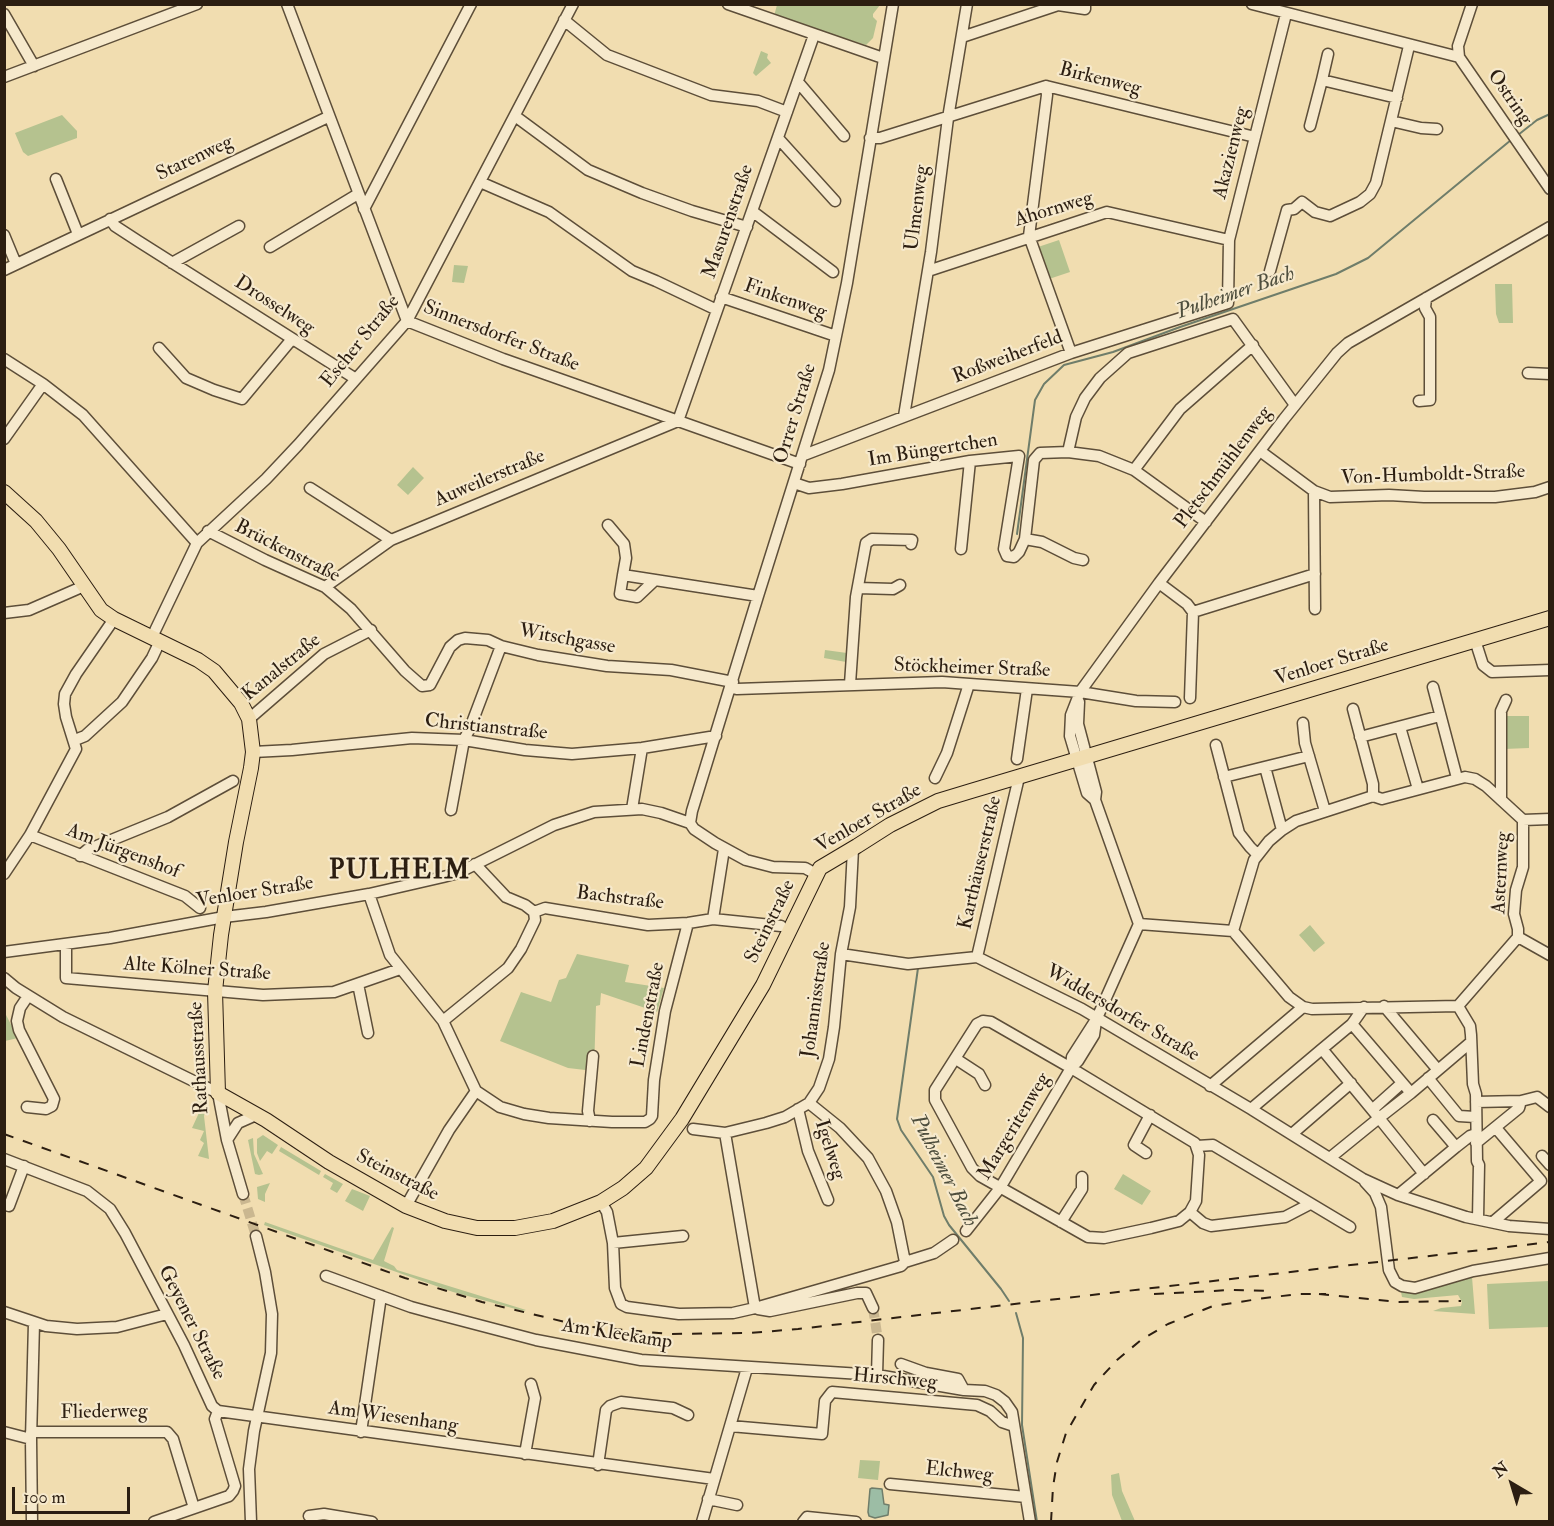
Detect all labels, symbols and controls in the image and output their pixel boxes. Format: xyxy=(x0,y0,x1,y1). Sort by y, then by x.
street label: Birkenweg xyxy=(1056,58,1144,102)
street label: Ostring xyxy=(1481,65,1537,131)
street label: Akazienweg xyxy=(1209,104,1255,202)
street label: Starenweg xyxy=(153,131,237,187)
street label: Masurenstraße xyxy=(698,162,760,282)
street label: Ulmenweg xyxy=(901,164,935,252)
street label: Ahornweg xyxy=(1012,187,1096,233)
water label: Pulheimer Bach xyxy=(1174,262,1298,326)
street label: Drosselweg xyxy=(229,271,319,341)
street label: Finkenweg xyxy=(740,275,830,325)
street label: Escher Straße xyxy=(316,291,406,393)
street label: Sinnersdorfer Straße xyxy=(419,296,583,378)
street label: Roßweiherfeld xyxy=(950,326,1066,390)
street label: Orrer Straße xyxy=(769,361,823,467)
street label: Pletschmühlenweg xyxy=(1170,402,1278,534)
street label: Im Büngertchen xyxy=(866,429,1000,473)
street label: Auweilerstraße xyxy=(431,445,549,513)
street label: Von-Humboldt-Straße xyxy=(1340,461,1526,491)
street label: Brückenstraße xyxy=(230,515,344,589)
street label: Witschgasse xyxy=(517,620,617,660)
street label: Kanalstraße xyxy=(238,629,326,707)
street label: Venloer Straße xyxy=(1272,634,1392,692)
street label: Stöckheimer Straße xyxy=(893,654,1051,684)
street label: Christianstraße xyxy=(423,710,549,746)
street label: Venloer Straße xyxy=(812,779,926,859)
street label: Karthäuserstraße xyxy=(954,794,1008,932)
street label: Am Jürgenshof xyxy=(63,819,183,885)
street label: Asternweg xyxy=(1488,831,1516,915)
district label: PULHEIM xyxy=(329,856,471,888)
street label: Venloer Straße xyxy=(195,872,315,914)
street label: Steinstraße xyxy=(741,876,801,968)
street label: Bachstraße xyxy=(575,882,665,916)
street label: Johannisstraße xyxy=(797,940,837,1060)
street label: Alte Kölner Straße xyxy=(122,953,272,987)
street label: Lindenstraße xyxy=(627,960,671,1070)
street label: Widdersdorfer Straße xyxy=(1041,960,1203,1068)
street label: Rathausstraße xyxy=(185,1001,215,1115)
street label: Margeritenweg xyxy=(974,1069,1056,1185)
water label: Pulheimer Bach xyxy=(904,1111,982,1231)
street label: Igelweg xyxy=(808,1117,850,1183)
street label: Steinstraße xyxy=(352,1145,442,1207)
street label: Geyener Straße xyxy=(152,1262,230,1384)
street label: Am Kleekamp xyxy=(560,1314,674,1356)
street label: Hirschweg xyxy=(852,1364,938,1396)
street label: Am Wiesenhang xyxy=(327,1397,459,1439)
street label: Fliederweg xyxy=(60,1400,148,1426)
north arrow xyxy=(1482,1454,1542,1514)
street label: Elchweg xyxy=(924,1458,994,1488)
text: N xyxy=(1489,1458,1513,1482)
scale bar xyxy=(15,1475,134,1513)
text: 100 m xyxy=(23,1486,66,1509)

